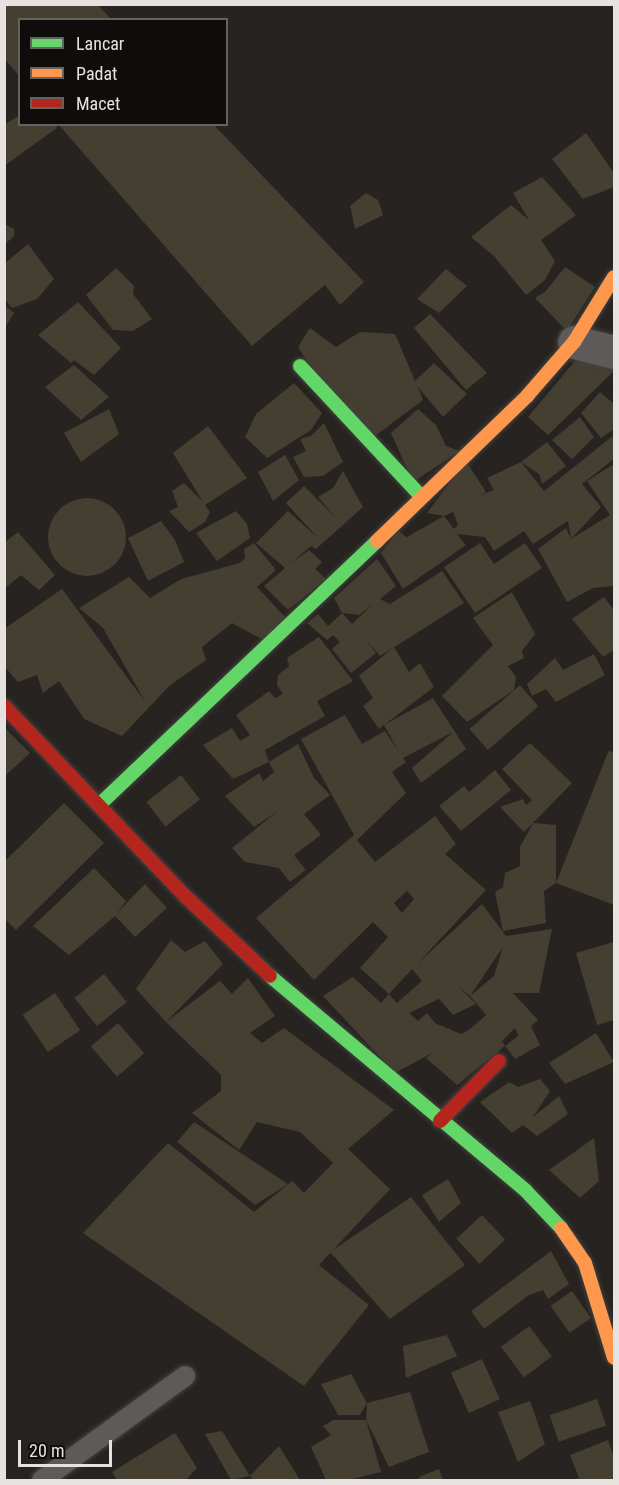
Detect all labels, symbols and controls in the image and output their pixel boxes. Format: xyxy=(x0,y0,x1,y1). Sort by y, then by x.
legend xyxy=(18,18,228,126)
text: Lancar xyxy=(76,33,124,54)
text: Padat xyxy=(76,63,117,84)
text: Macet xyxy=(76,93,120,114)
scale bar xyxy=(21,1428,116,1466)
text: 20 m xyxy=(29,1440,64,1461)

